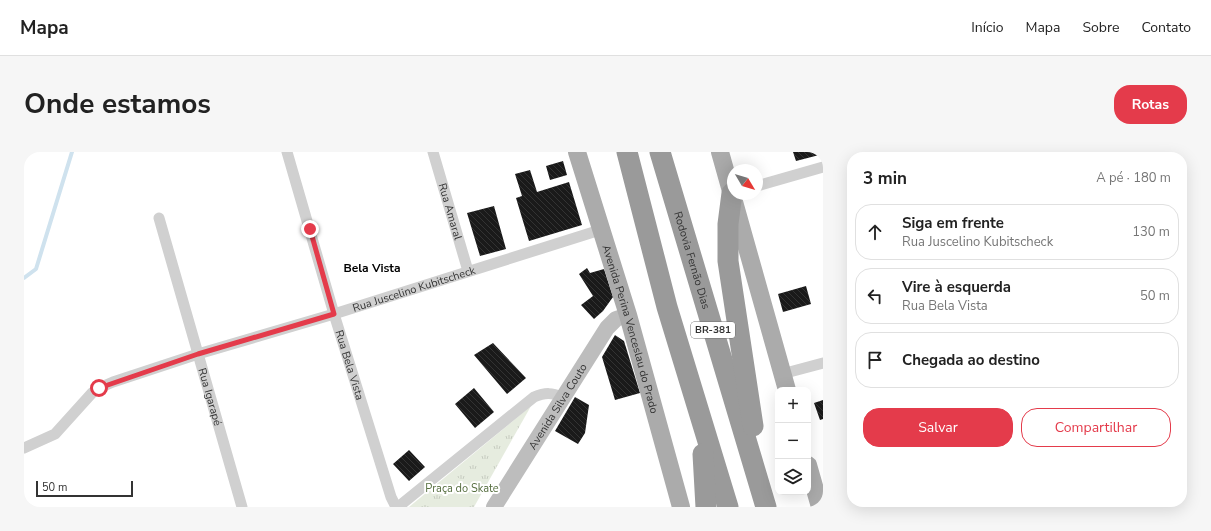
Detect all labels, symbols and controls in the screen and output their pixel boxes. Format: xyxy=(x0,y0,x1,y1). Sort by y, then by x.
text: Mapa xyxy=(20,15,69,41)
text: Início xyxy=(971,18,1003,37)
text: Mapa xyxy=(1025,18,1060,37)
text: Sobre xyxy=(1082,18,1119,37)
text: Contato xyxy=(1141,18,1191,37)
text: Onde estamos xyxy=(24,85,211,123)
button: Rotas xyxy=(1114,85,1187,124)
north arrow xyxy=(727,164,763,200)
text: 3 min xyxy=(863,167,907,190)
text: A pé · 180 m xyxy=(1096,169,1171,187)
street label: Rua Amaral xyxy=(435,181,466,242)
street label: Rodovia Fernão Dias xyxy=(671,210,714,311)
text: Siga em frente xyxy=(902,213,1004,233)
route end xyxy=(301,220,319,238)
icon: ahead xyxy=(864,221,886,243)
text: 130 m xyxy=(1132,223,1170,241)
text: Rua Juscelino Kubitscheck xyxy=(902,233,1053,251)
street label: Avenida Perina Venceslau do Prado xyxy=(599,243,662,415)
district label: Bela Vista xyxy=(344,260,400,276)
street label: Rua Juscelino Kubitscheck xyxy=(350,262,478,315)
text: Vire à esquerda xyxy=(902,277,1011,297)
icon: left xyxy=(864,285,886,307)
text: 50 m xyxy=(1140,287,1170,305)
text: Rua Bela Vista xyxy=(902,297,988,315)
road number: BR-381 xyxy=(691,322,735,338)
street label: Rua Bela Vista xyxy=(332,328,368,402)
icon: arrive xyxy=(864,349,886,371)
text: Chegada ao destino xyxy=(902,350,1040,370)
street label: Avenida Silva Couto xyxy=(525,360,590,452)
street label: Rua Igarapé xyxy=(195,366,226,427)
route start xyxy=(90,379,108,397)
map controls xyxy=(775,387,811,495)
button: + xyxy=(775,387,811,423)
button: Salvar xyxy=(863,408,1013,447)
button: Compartilhar xyxy=(1021,408,1171,447)
button: − xyxy=(775,423,811,459)
button: layers xyxy=(775,459,811,495)
scale bar xyxy=(36,479,133,498)
text: 50 m xyxy=(42,480,67,495)
park label: Praça do Skate xyxy=(425,481,499,496)

